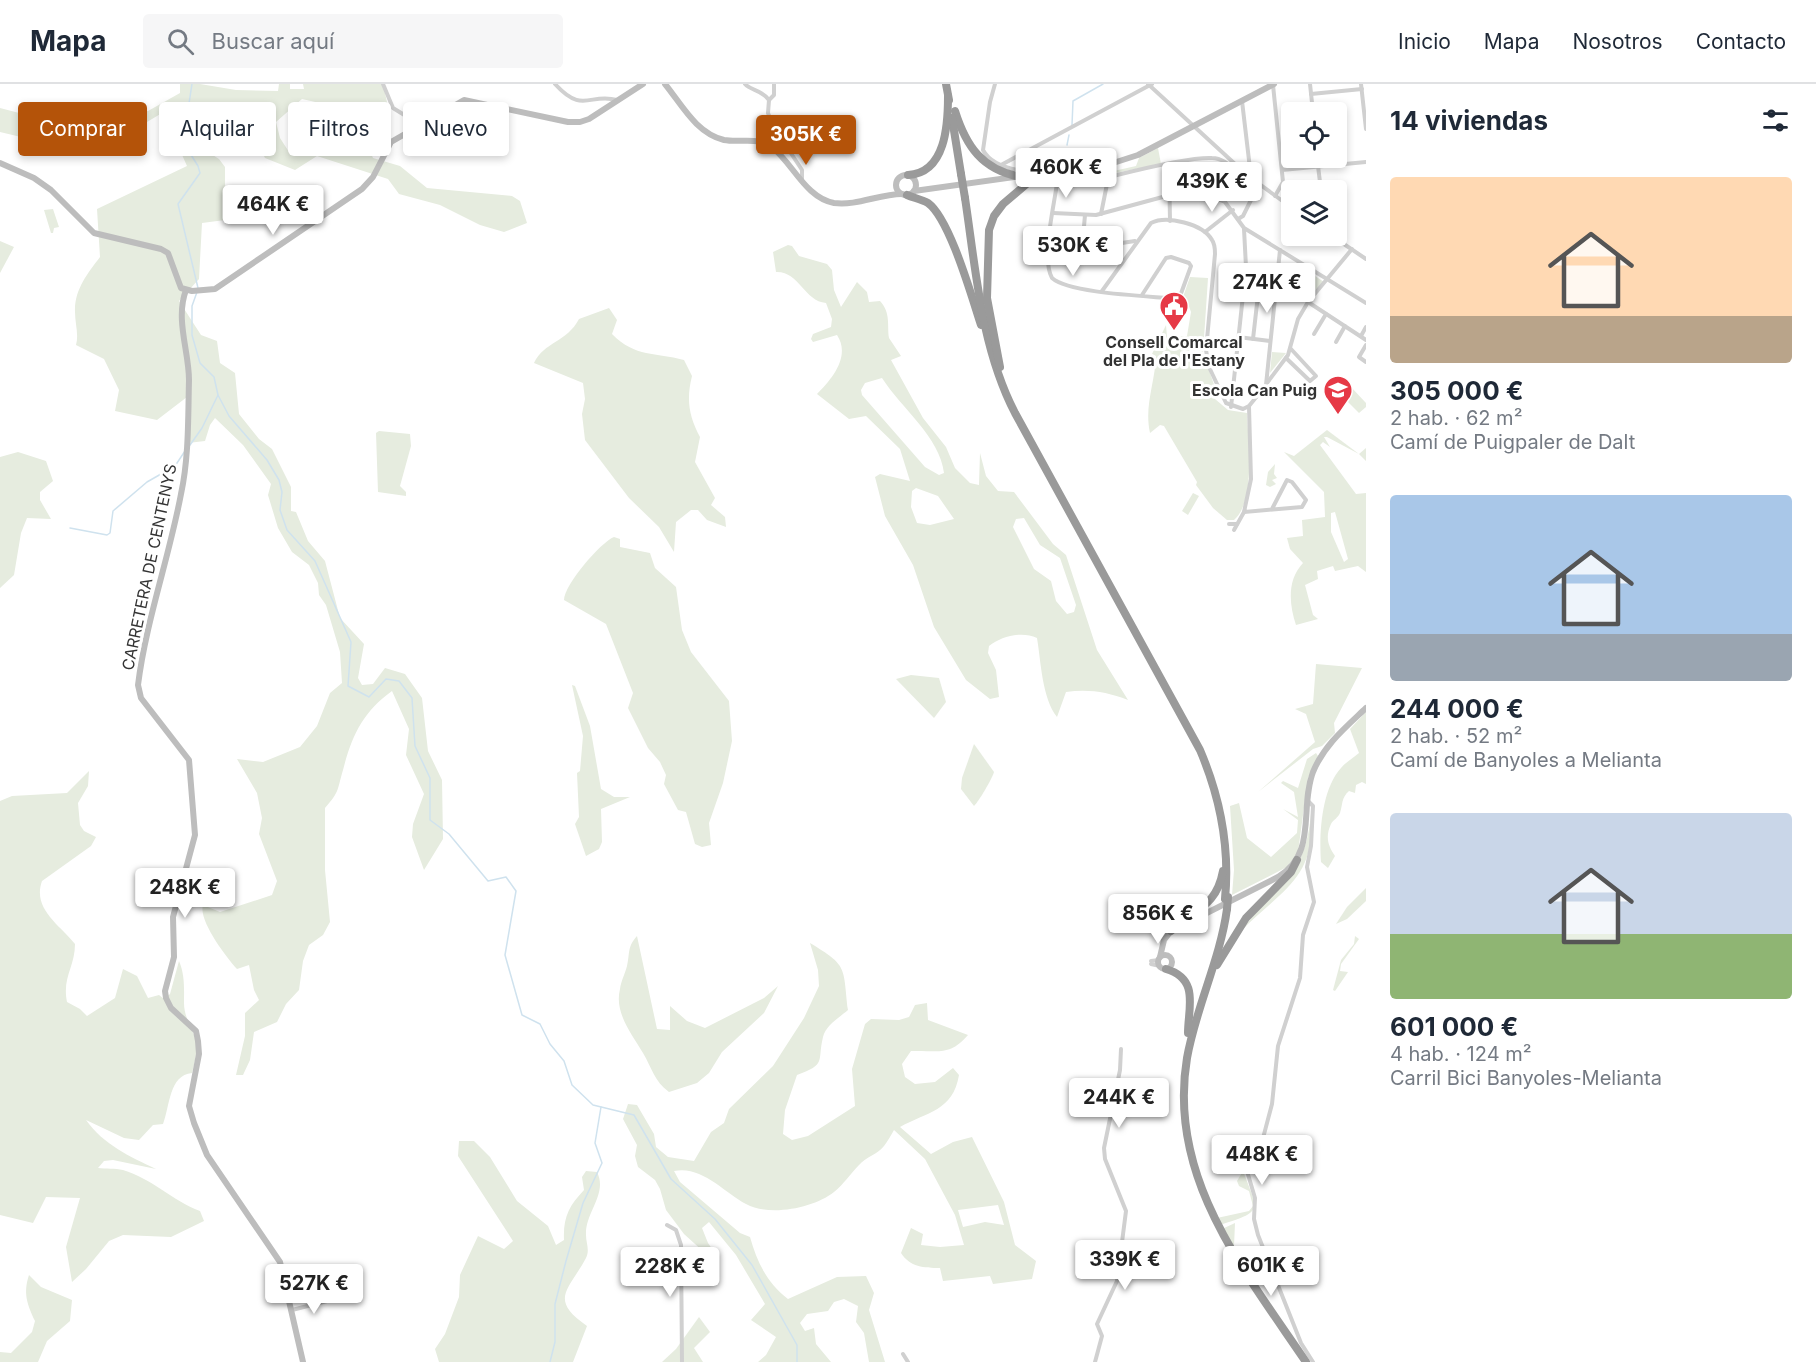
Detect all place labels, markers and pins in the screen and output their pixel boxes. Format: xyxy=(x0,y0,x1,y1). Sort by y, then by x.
pin: 305K € xyxy=(757,115,855,166)
pin: 460K € xyxy=(1017,148,1115,199)
pin: 439K € xyxy=(1163,162,1261,213)
pin: 464K € xyxy=(224,185,322,236)
pin: 530K € xyxy=(1024,226,1122,277)
pin: 274K € xyxy=(1218,263,1316,314)
public building icon: Consell Comarcal del Pla de l'Estany xyxy=(1158,290,1190,332)
place label: Consell Comarcal del Pla de l'Estany xyxy=(1103,332,1245,370)
school or university icon: Escola Can Puig xyxy=(1322,374,1354,416)
place label: Escola Can Puig xyxy=(1192,380,1317,400)
pin: 248K € xyxy=(136,868,234,919)
pin: 856K € xyxy=(1109,894,1207,945)
pin: 244K € xyxy=(1070,1078,1168,1129)
pin: 448K € xyxy=(1213,1135,1311,1186)
pin: 339K € xyxy=(1076,1240,1174,1291)
pin: 601K € xyxy=(1222,1246,1320,1297)
pin: 228K € xyxy=(621,1247,719,1298)
pin: 527K € xyxy=(265,1264,363,1315)

